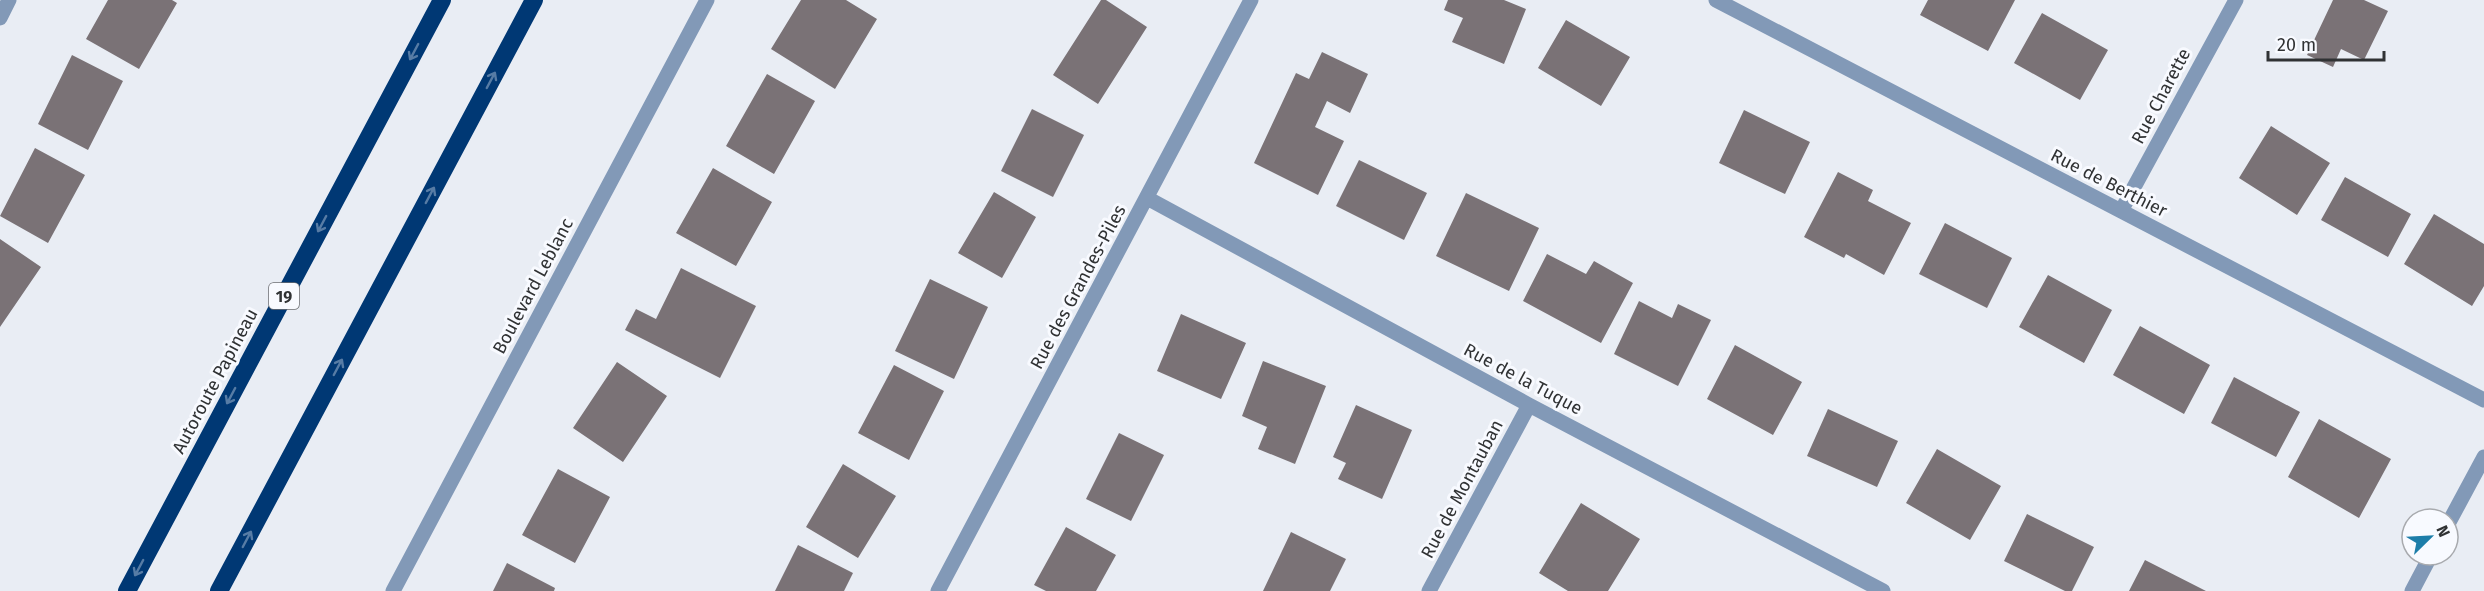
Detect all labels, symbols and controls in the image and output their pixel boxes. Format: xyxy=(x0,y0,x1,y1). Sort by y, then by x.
scale bar xyxy=(2268,24,2384,62)
text: 20 m xyxy=(2277,34,2316,56)
one-way arrow xyxy=(408,42,419,60)
street label: Rue Charette xyxy=(2127,45,2195,147)
one-way arrow xyxy=(486,71,497,89)
street label: Rue de Berthier xyxy=(2047,144,2171,222)
one-way arrow xyxy=(424,186,436,204)
street label: Rue des Grandes-Piles xyxy=(1025,201,1131,373)
one-way arrow xyxy=(316,214,327,232)
street label: Boulevard Leblanc xyxy=(488,214,578,358)
road number: 19 xyxy=(269,283,299,309)
street label: Autoroute Papineau xyxy=(167,305,263,457)
street label: Rue de la Tuque xyxy=(1460,339,1586,419)
one-way arrow xyxy=(332,359,344,376)
one-way arrow xyxy=(225,387,237,404)
street label: Rue de Montauban xyxy=(1416,416,1508,562)
north arrow xyxy=(2400,507,2460,567)
text: N xyxy=(2432,522,2454,540)
one-way arrow xyxy=(242,531,253,549)
one-way arrow xyxy=(133,559,145,576)

